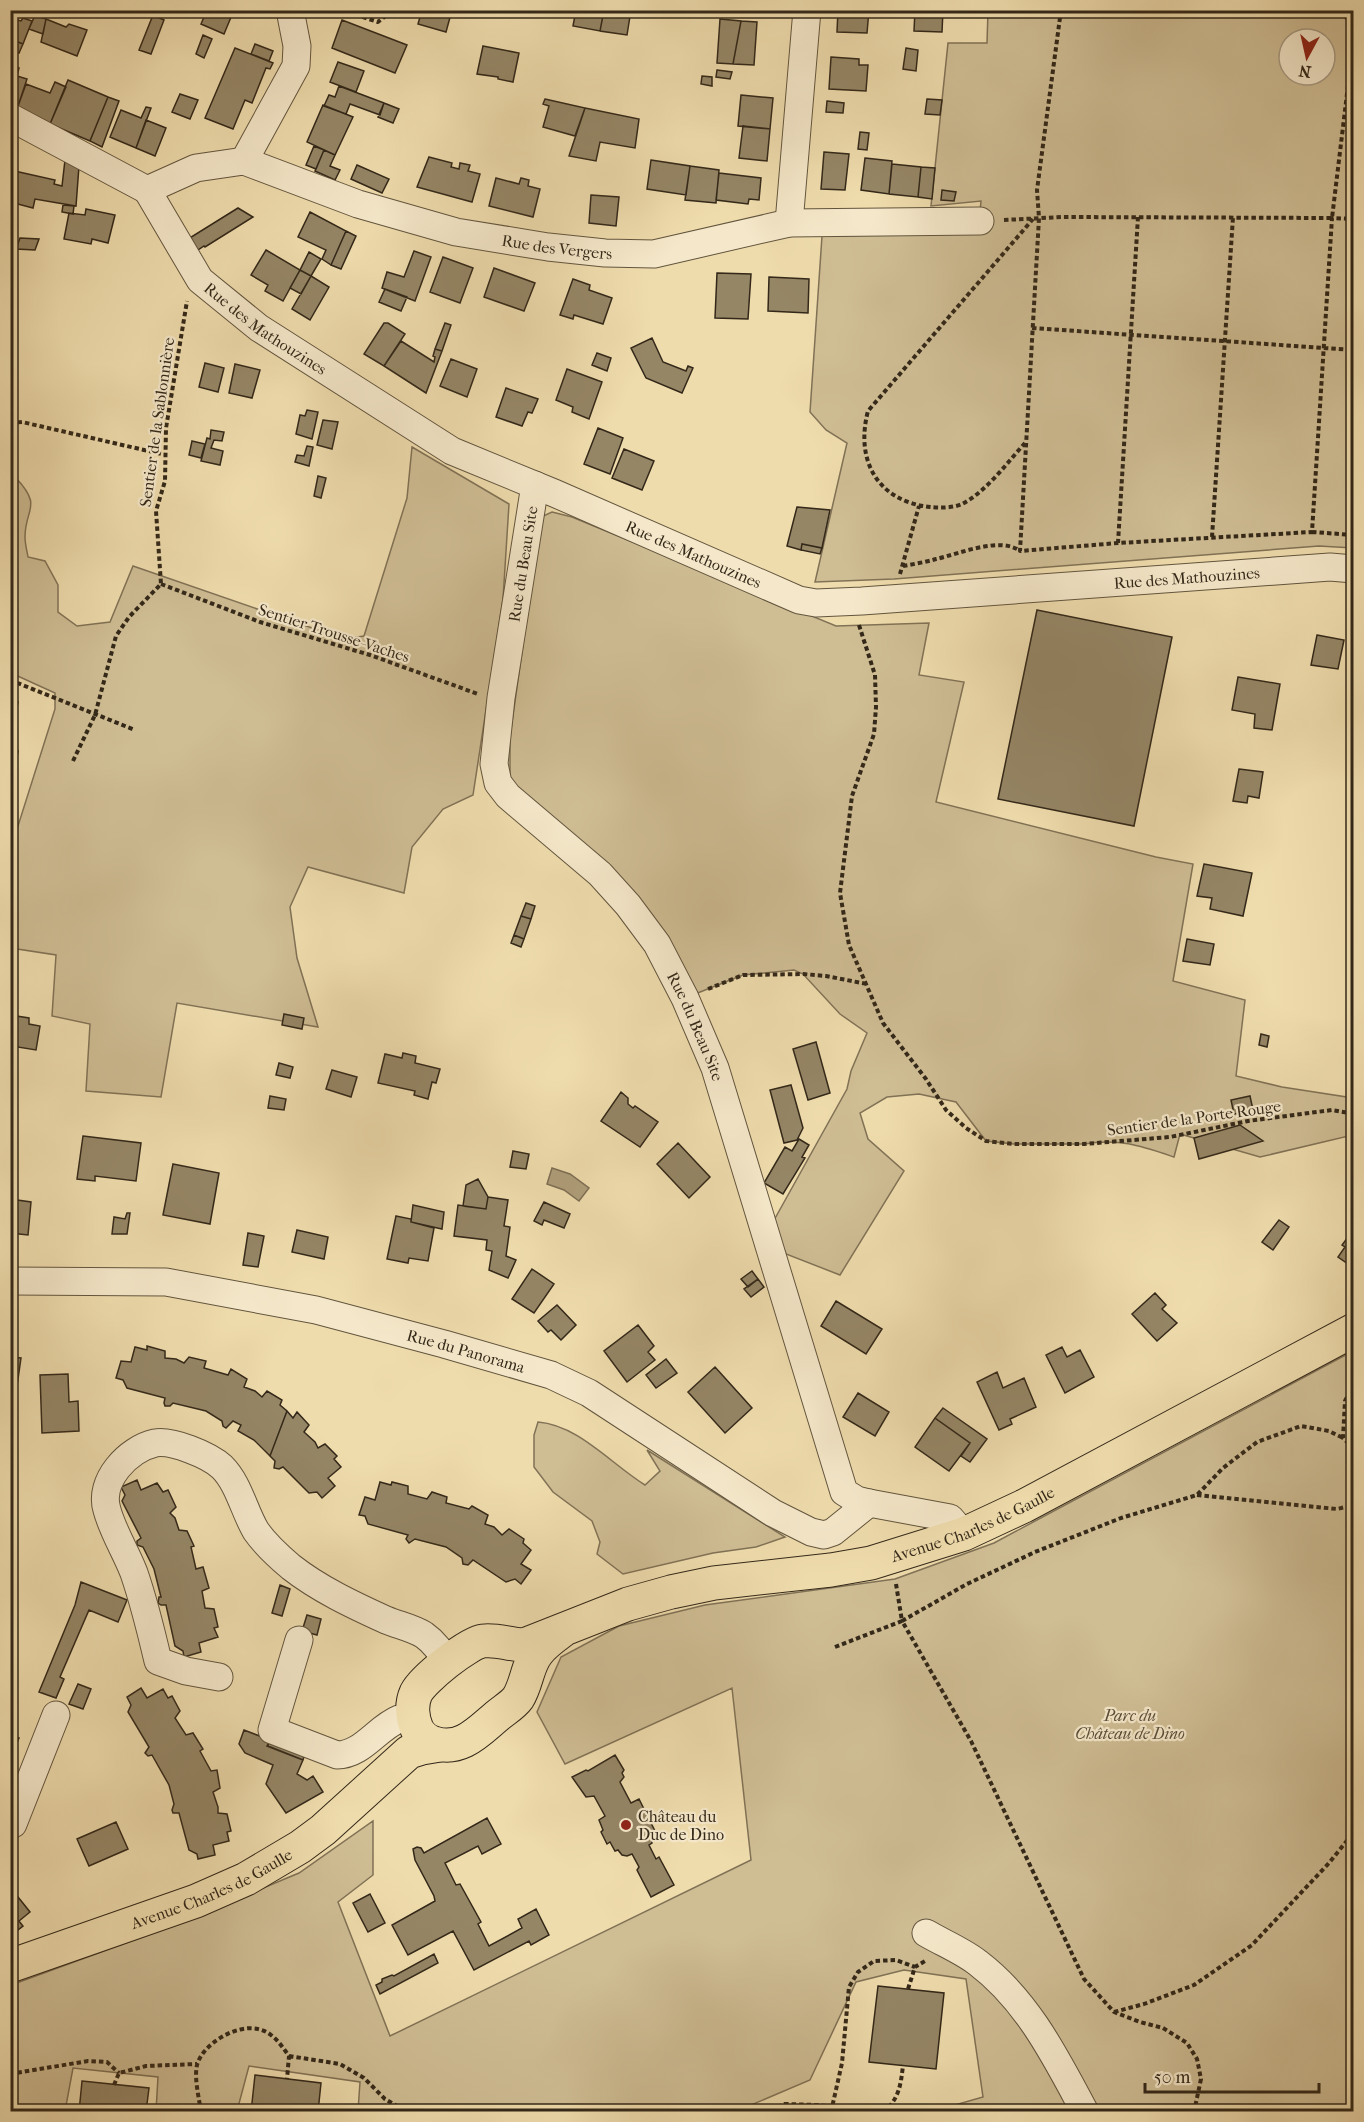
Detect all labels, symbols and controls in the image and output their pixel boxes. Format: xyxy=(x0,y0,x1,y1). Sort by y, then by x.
north arrow xyxy=(1277,27,1337,87)
text: N xyxy=(1297,61,1312,82)
street label: Rue des Vergers xyxy=(500,230,612,263)
street label: Rue des Mathouzines xyxy=(201,278,330,378)
street label: Sentier de la Sablonnière xyxy=(136,336,178,508)
street label: Rue du Beau Site xyxy=(504,504,542,623)
street label: Rue des Mathouzines xyxy=(623,516,764,592)
street label: Rue des Mathouzines xyxy=(1113,563,1261,592)
street label: Sentier Trousse-Vaches xyxy=(256,600,412,666)
street label: Rue du Beau Site xyxy=(663,968,728,1083)
street label: Sentier de la Porte Rouge xyxy=(1106,1096,1282,1140)
street label: Rue du Panorama xyxy=(405,1325,528,1377)
street label: Avenue Charles de Gaulle xyxy=(888,1482,1058,1566)
park label: Parc du Château de Dino xyxy=(1075,1706,1185,1743)
place label: Château du Duc de Dino xyxy=(638,1807,724,1844)
marker: Château du Duc de Dino xyxy=(619,1818,633,1832)
street label: Avenue Charles de Gaulle xyxy=(127,1844,296,1933)
scale bar xyxy=(1145,2056,1319,2094)
text: 50 m xyxy=(1154,2067,1191,2088)

